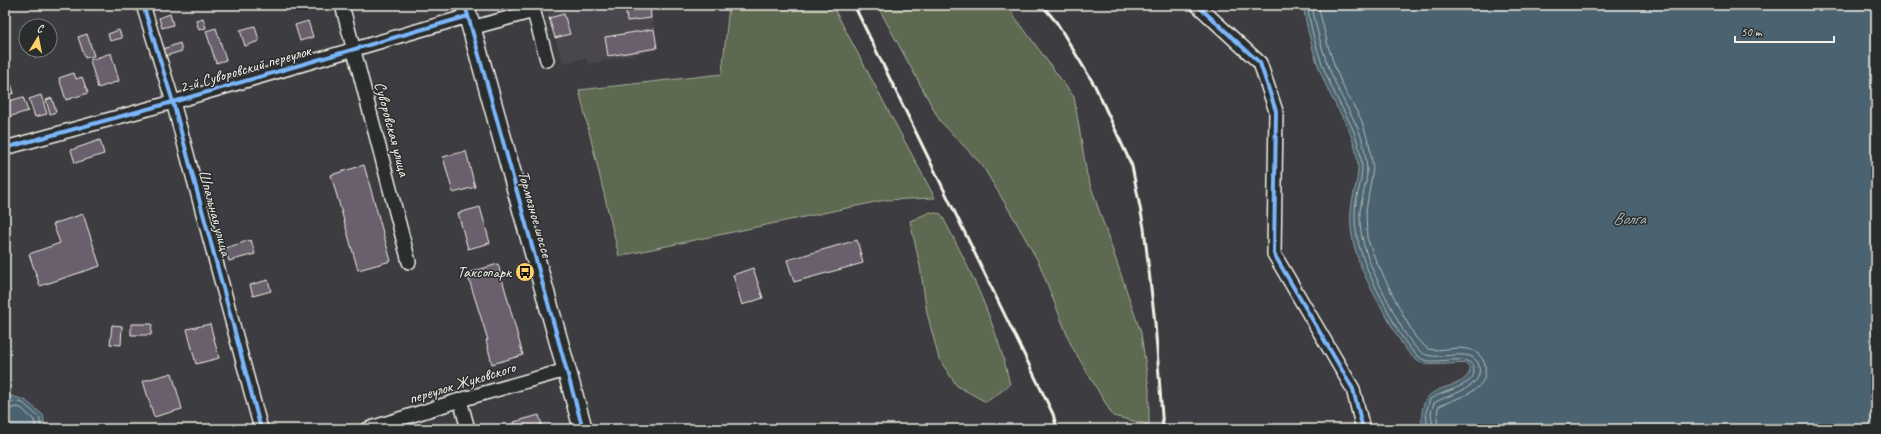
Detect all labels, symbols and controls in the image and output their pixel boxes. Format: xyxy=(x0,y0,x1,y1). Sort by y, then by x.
north arrow xyxy=(18,18,58,58)
scale bar xyxy=(1735,18,1834,44)
text: С xyxy=(36,21,45,36)
text: 50 m xyxy=(1741,24,1763,40)
street label: 2-й Суворовский переулок xyxy=(177,40,315,97)
street label: Суворовская улица xyxy=(370,79,415,180)
street label: Шпальная улица xyxy=(194,168,237,260)
street label: Тормозное шоссе xyxy=(513,168,557,261)
water label: Волга xyxy=(1613,208,1647,229)
bus stop icon: Таксопарк xyxy=(514,261,536,283)
place label: Таксопарк xyxy=(457,262,512,282)
street label: переулок Жуковского xyxy=(406,357,520,409)

